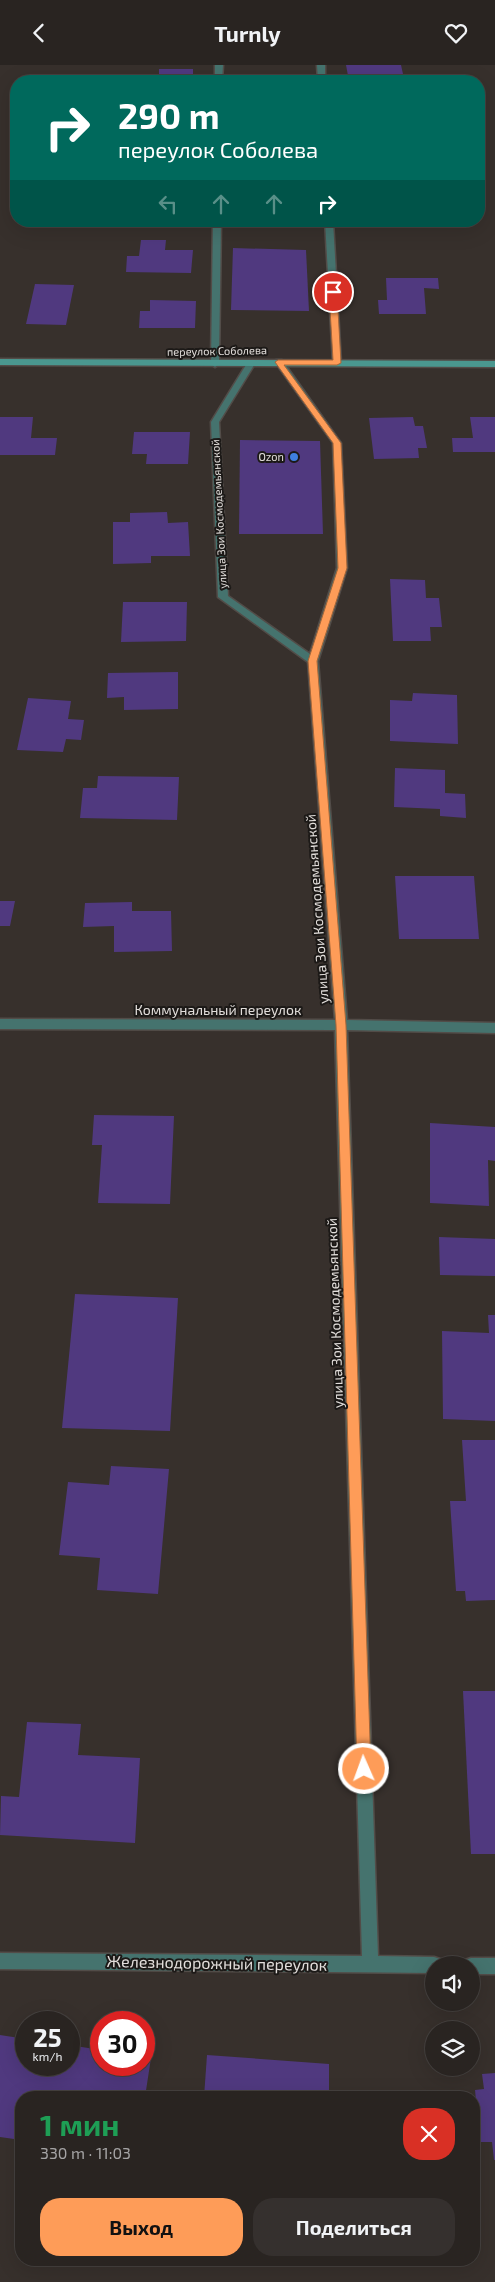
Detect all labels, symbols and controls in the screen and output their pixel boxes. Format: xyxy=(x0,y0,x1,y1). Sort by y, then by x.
icon: back xyxy=(25,19,53,47)
icon: heart xyxy=(442,19,470,47)
text: Turnly xyxy=(214,20,281,46)
text: 290 m xyxy=(118,94,219,136)
icon: right xyxy=(35,95,100,160)
text: переулок Соболева xyxy=(118,136,318,162)
icon: left xyxy=(154,190,182,218)
icon: ahead xyxy=(207,190,235,218)
icon: ahead xyxy=(260,190,288,218)
icon: right xyxy=(313,190,341,218)
pin xyxy=(312,271,354,313)
icon: arrive xyxy=(319,278,347,306)
street label: переулок Соболева xyxy=(167,343,267,359)
street label: улица Зои Космодемьянской xyxy=(208,439,230,589)
place label: Ozon xyxy=(258,450,284,463)
marker: Ozon xyxy=(288,451,300,463)
street label: улица Зои Космодемьянской xyxy=(301,813,332,1005)
street label: Коммунальный переулок xyxy=(135,1001,302,1018)
street label: улица Зои Космодемьянской xyxy=(323,1218,346,1408)
position arrow xyxy=(337,1742,389,1794)
street label: Железнодорожный переулок xyxy=(107,1951,328,1975)
map controls xyxy=(425,1956,480,2076)
button: sound xyxy=(425,1956,480,2011)
speed limit sign: 30 xyxy=(90,2011,155,2076)
button: layers xyxy=(425,2021,480,2076)
text: 25 xyxy=(33,2022,62,2052)
text: km/h xyxy=(33,2049,62,2063)
text: 1 мин xyxy=(40,2106,119,2142)
button: close xyxy=(403,2108,455,2160)
text: 330 m · 11:03 xyxy=(40,2143,131,2162)
button: Выход xyxy=(40,2198,243,2256)
button: Поделиться xyxy=(253,2198,455,2256)

